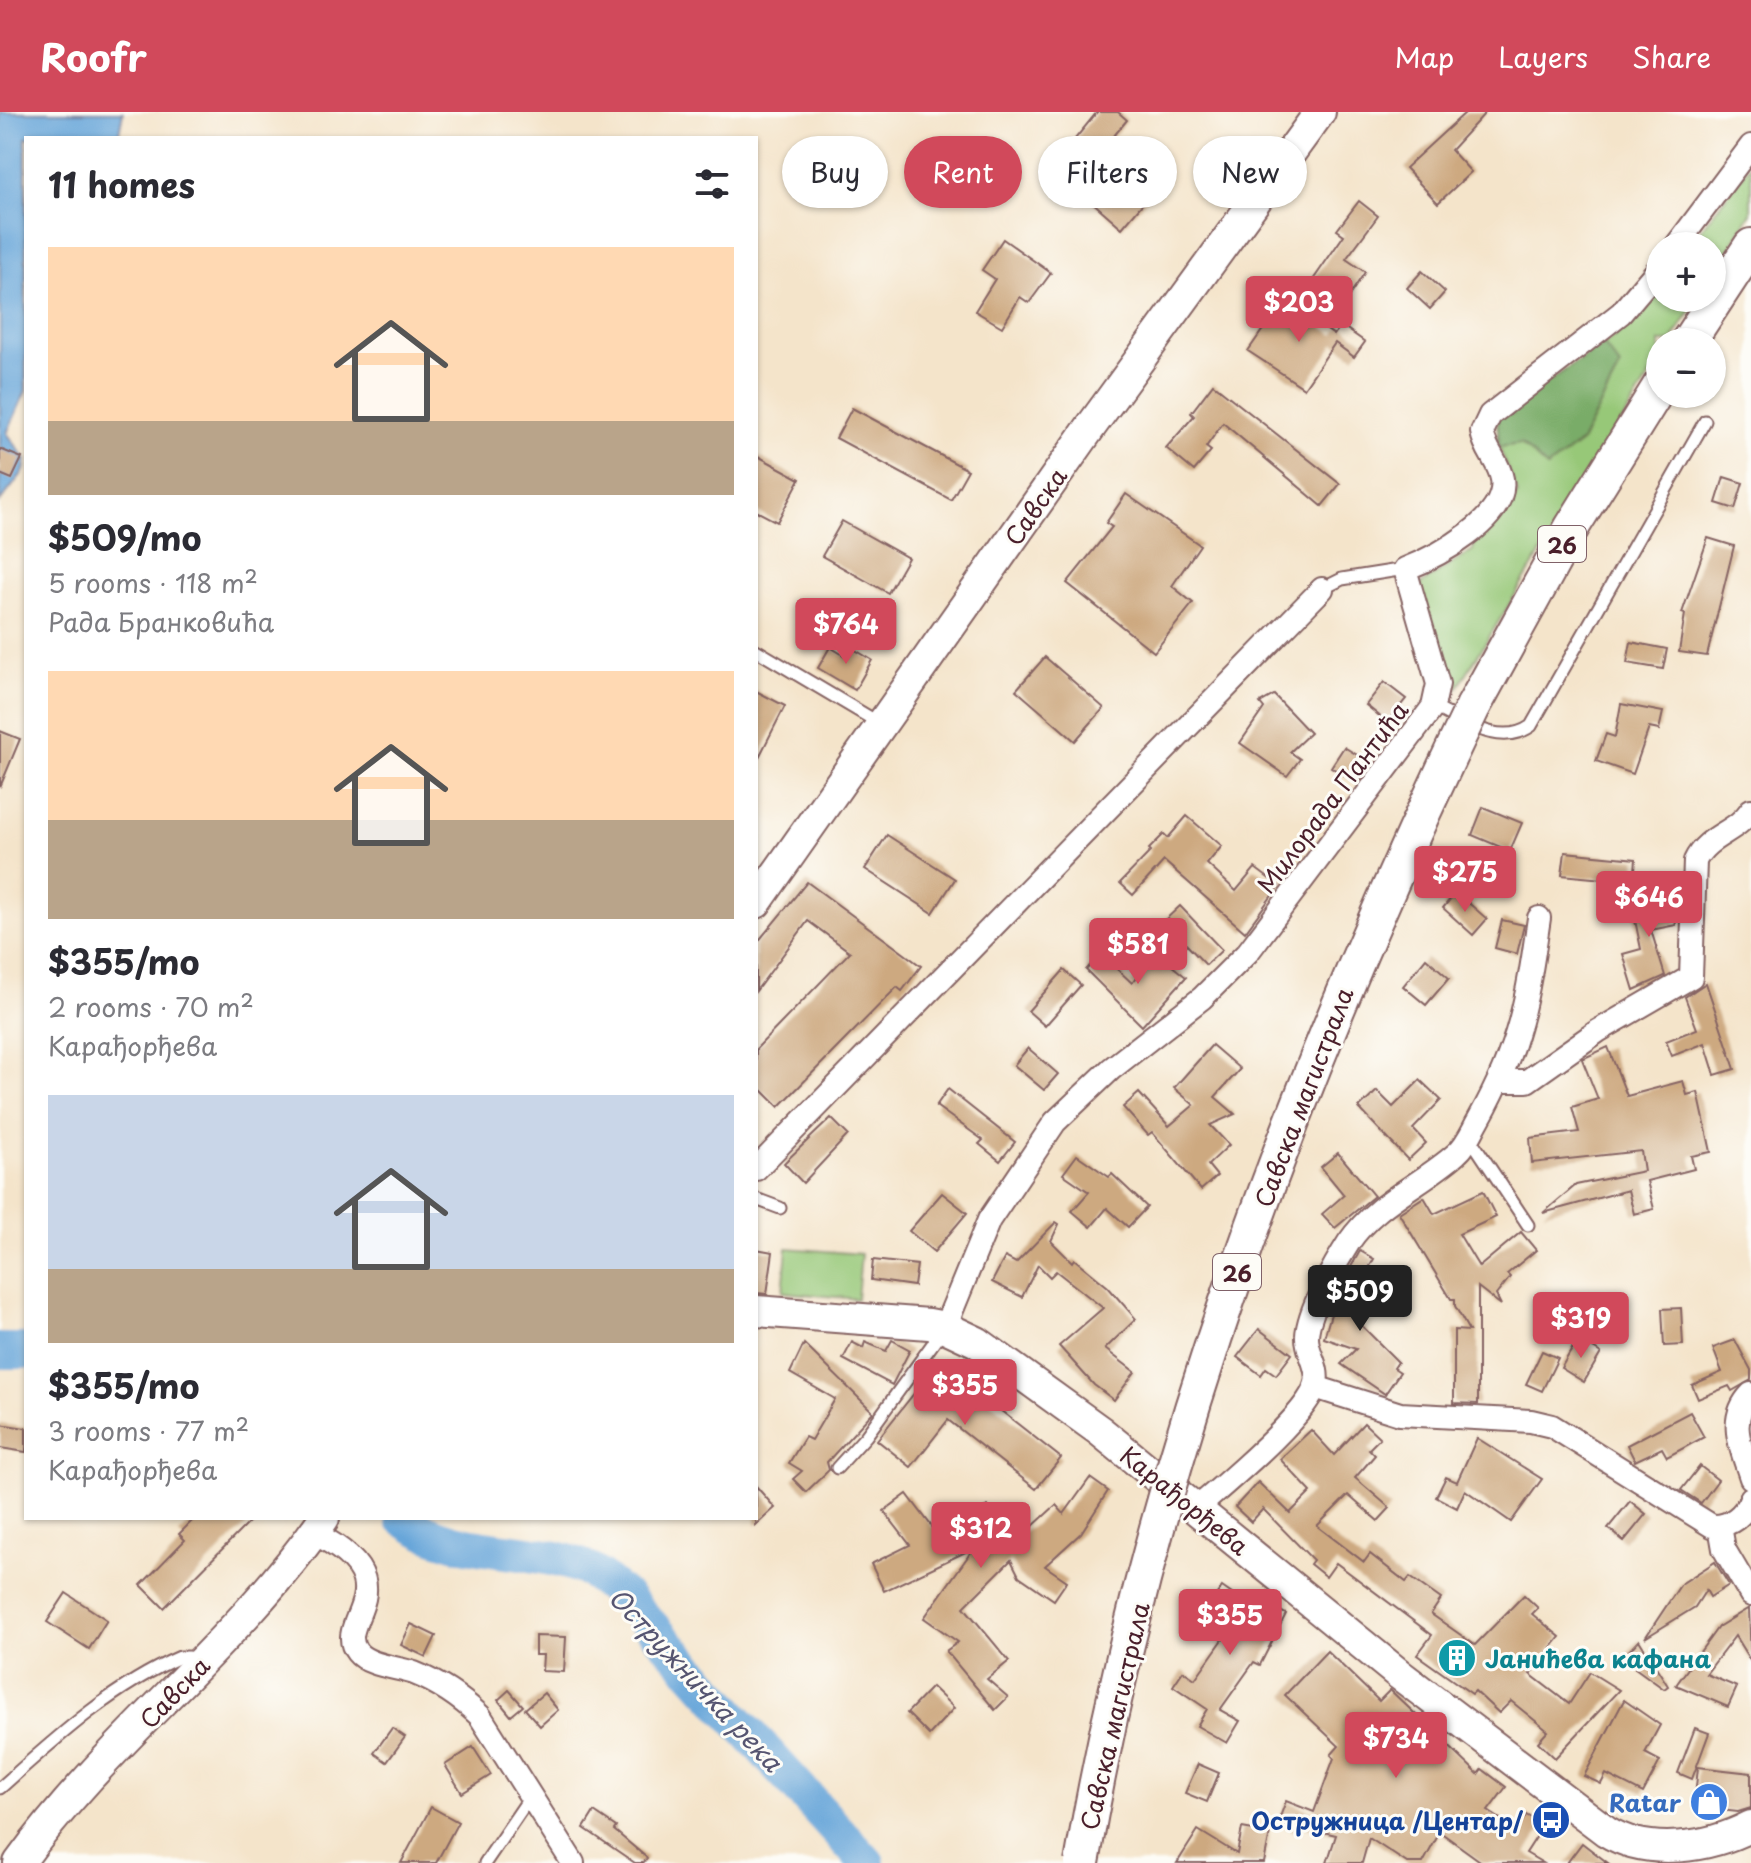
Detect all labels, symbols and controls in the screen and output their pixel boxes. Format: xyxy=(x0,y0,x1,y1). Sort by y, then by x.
text: Roofr xyxy=(40,28,147,85)
text: Map xyxy=(1394,35,1454,78)
text: Layers xyxy=(1498,35,1588,78)
text: Share xyxy=(1632,35,1711,78)
chip: Buy xyxy=(782,136,888,208)
chip: Rent xyxy=(904,136,1022,208)
chip: Filters xyxy=(1038,136,1177,208)
chip: New xyxy=(1193,136,1307,208)
text: 11 homes xyxy=(48,158,195,210)
icon: filters xyxy=(690,162,734,206)
map controls xyxy=(1646,232,1726,408)
button: + xyxy=(1646,232,1726,312)
pin: $203 xyxy=(1252,276,1346,344)
text: $203 xyxy=(1264,282,1334,321)
icon: home xyxy=(319,299,463,443)
button: − xyxy=(1646,328,1726,408)
street label: Савска xyxy=(995,460,1075,552)
text: $509/mo xyxy=(48,511,202,563)
road number: 26 xyxy=(1538,526,1586,562)
text: 5 rooms · 118 m² xyxy=(48,563,258,602)
pin: $764 xyxy=(799,598,893,666)
text: Рада Бранковића xyxy=(48,602,274,641)
text: $764 xyxy=(813,604,879,643)
street label: Милорада Пантића xyxy=(1248,693,1416,901)
icon: home xyxy=(319,723,463,867)
pin: $275 xyxy=(1418,846,1512,914)
text: $275 xyxy=(1432,852,1498,891)
pin: $646 xyxy=(1602,871,1696,939)
text: $646 xyxy=(1614,877,1684,916)
pin: $581 xyxy=(1091,918,1185,986)
text: $581 xyxy=(1107,924,1169,963)
text: $355/mo xyxy=(48,935,200,987)
street label: Савска магистрала xyxy=(1245,982,1361,1212)
text: 2 rooms · 70 m² xyxy=(48,987,254,1026)
text: Карађорђева xyxy=(48,1026,217,1065)
icon: home xyxy=(319,1147,463,1291)
road number: 26 xyxy=(1213,1254,1261,1290)
pin: $509 xyxy=(1313,1265,1407,1333)
text: $509 xyxy=(1326,1271,1394,1310)
pin: $319 xyxy=(1534,1292,1628,1360)
text: $319 xyxy=(1551,1298,1611,1337)
text: $355/mo xyxy=(48,1359,200,1411)
pin: $355 xyxy=(918,1359,1012,1427)
text: $355 xyxy=(932,1365,998,1404)
text: 3 rooms · 77 m² xyxy=(48,1411,249,1450)
street label: Карађорђева xyxy=(1113,1437,1257,1563)
text: Карађорђева xyxy=(48,1450,217,1489)
pin: $312 xyxy=(934,1502,1028,1570)
text: $312 xyxy=(949,1508,1013,1547)
water label: Остружничка река xyxy=(600,1578,792,1780)
pin: $355 xyxy=(1183,1589,1277,1657)
text: $355 xyxy=(1197,1595,1263,1634)
street label: Савска магистрала xyxy=(1070,1599,1158,1833)
building icon: Јанићева кафана xyxy=(1436,1637,1478,1679)
place label: Јанићева кафана xyxy=(1485,1640,1711,1676)
street label: Савска xyxy=(131,1648,217,1736)
pin: $734 xyxy=(1349,1712,1443,1780)
text: $734 xyxy=(1363,1718,1429,1757)
shop icon: Ratar xyxy=(1688,1781,1730,1823)
place label: Ratar xyxy=(1609,1784,1682,1820)
bus stop icon: Остружница /Центар/ xyxy=(1530,1799,1572,1841)
place label: Остружница /Центар/ xyxy=(1251,1802,1524,1838)

